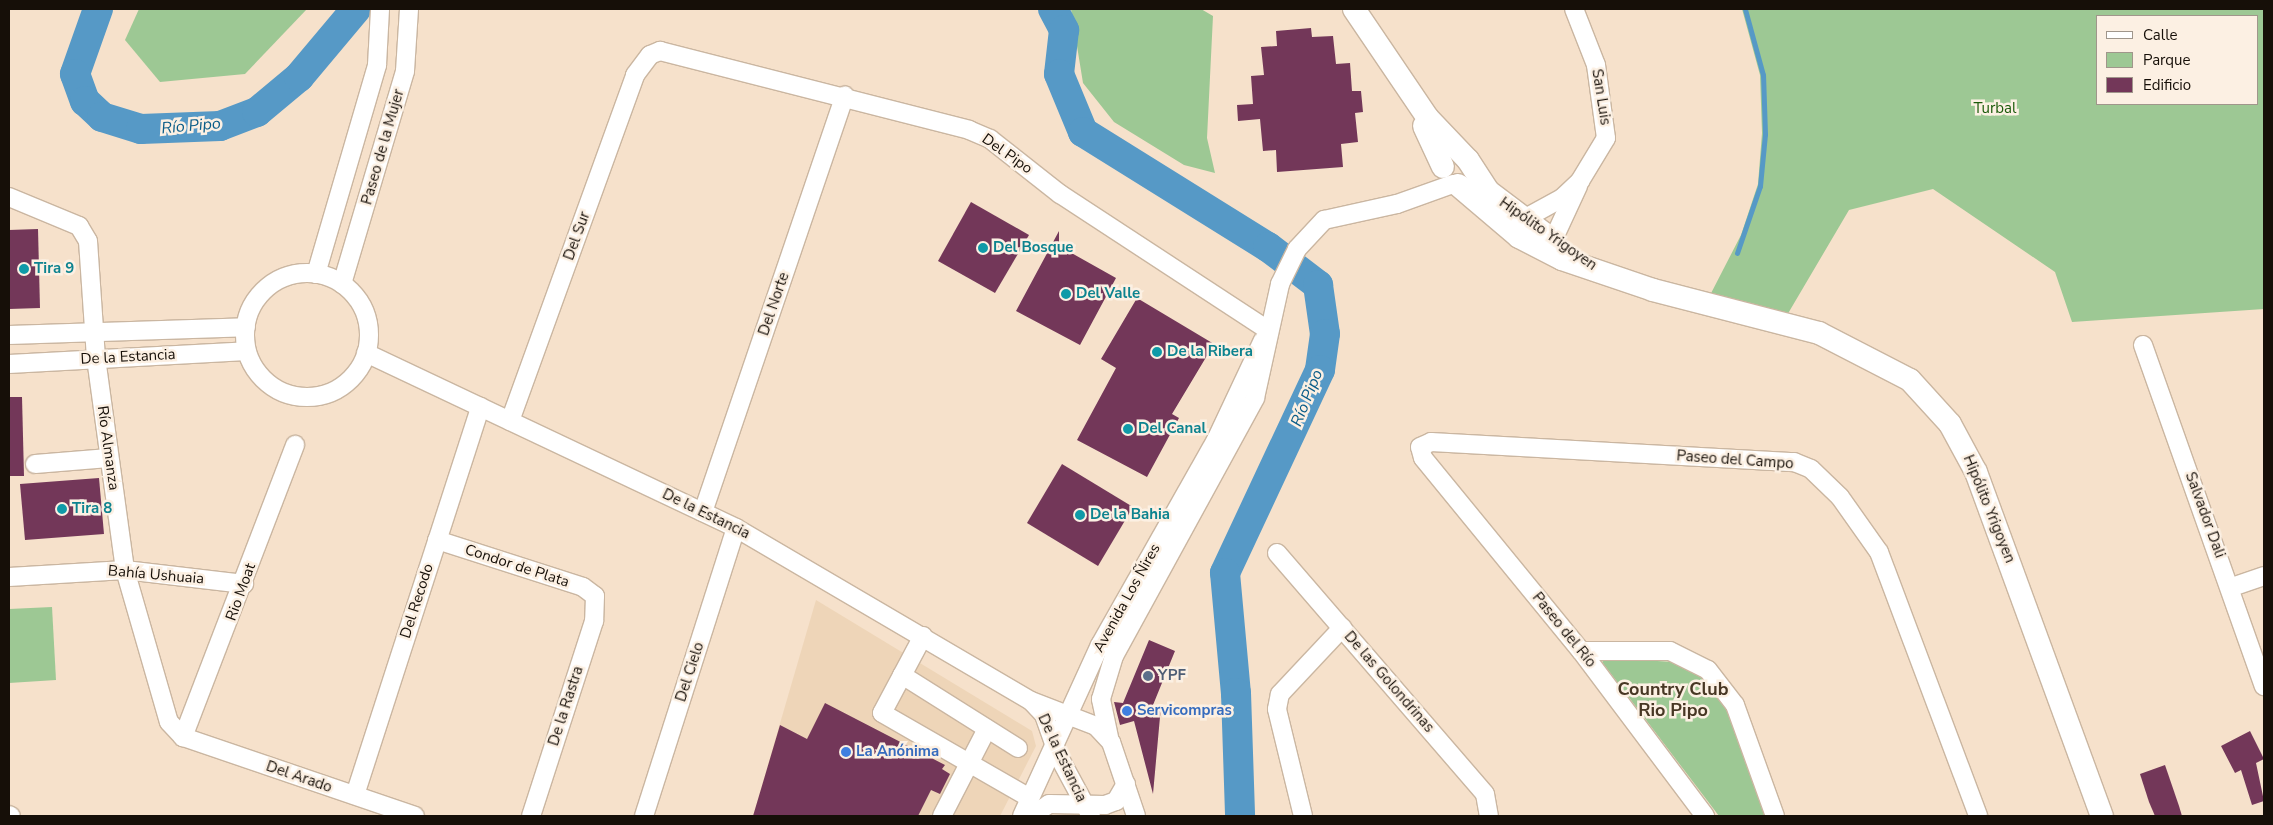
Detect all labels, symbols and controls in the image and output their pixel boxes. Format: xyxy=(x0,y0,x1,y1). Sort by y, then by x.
legend xyxy=(2096,15,2258,105)
text: Calle xyxy=(2143,25,2178,45)
text: Parque xyxy=(2143,50,2191,70)
street label: San Luis xyxy=(1588,68,1614,126)
text: Edificio xyxy=(2143,75,2191,95)
street label: Paseo de la Mujer xyxy=(358,87,408,207)
park label: Turbal xyxy=(1974,100,2016,118)
water label: Río Pipo xyxy=(161,114,221,138)
street label: Del Pipo xyxy=(978,130,1036,178)
street label: Hipólito Yrigoyen xyxy=(1496,194,1600,274)
street label: Del Sur xyxy=(560,209,594,263)
place label: Del Bosque xyxy=(993,239,1073,257)
marker: Del Bosque xyxy=(977,242,989,254)
place label: Tira 9 xyxy=(34,260,74,278)
marker: Tira 9 xyxy=(18,263,30,275)
street label: Del Norte xyxy=(755,270,793,338)
place label: Del Valle xyxy=(1076,285,1140,303)
marker: Del Valle xyxy=(1060,288,1072,300)
place label: De la Ribera xyxy=(1167,343,1253,361)
street label: De la Estancia xyxy=(80,346,176,368)
marker: De la Ribera xyxy=(1151,346,1163,358)
water label: Río Pipo xyxy=(1287,367,1327,429)
street label: Río Almanza xyxy=(93,405,123,491)
place label: Del Canal xyxy=(1138,420,1206,438)
marker: Del Canal xyxy=(1122,423,1134,435)
street label: Paseo del Campo xyxy=(1676,447,1794,473)
street label: Hipólito Yrigoyen xyxy=(1959,452,2019,566)
street label: Salvador Dali xyxy=(2181,470,2229,560)
street label: De la Estancia xyxy=(659,485,753,543)
place label: Tira 8 xyxy=(72,500,112,518)
marker: Tira 8 xyxy=(56,503,68,515)
place label: De la Bahia xyxy=(1090,506,1170,524)
marker: De la Bahia xyxy=(1074,509,1086,521)
street label: Condor de Plata xyxy=(463,541,571,591)
street label: Avenida Los Ñires xyxy=(1090,541,1164,655)
street label: Rio Moat xyxy=(222,561,260,623)
street label: Del Recodo xyxy=(396,561,438,641)
street label: Bahía Ushuaia xyxy=(107,562,205,588)
street label: Paseo del Río xyxy=(1528,589,1600,671)
street label: De las Golondrinas xyxy=(1340,628,1438,736)
street label: Del Cielo xyxy=(672,640,708,704)
street label: De la Rastra xyxy=(545,664,587,748)
place label: YPF xyxy=(1158,667,1186,685)
marker: YPF xyxy=(1142,670,1154,682)
district label: Country Club Rio Pipo xyxy=(1618,679,1728,722)
place label: Servicompras xyxy=(1137,702,1232,720)
marker: Servicompras xyxy=(1121,705,1133,717)
street label: De la Estancia xyxy=(1034,711,1090,805)
place label: La Anónima xyxy=(856,743,939,761)
marker: La Anónima xyxy=(840,746,852,758)
street label: Del Arado xyxy=(264,757,334,797)

